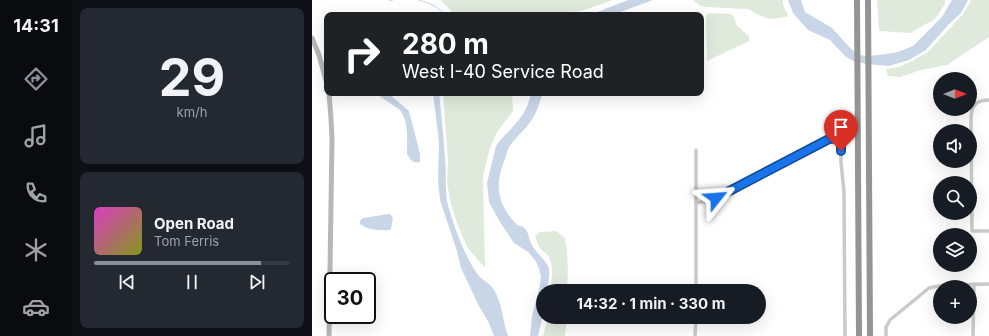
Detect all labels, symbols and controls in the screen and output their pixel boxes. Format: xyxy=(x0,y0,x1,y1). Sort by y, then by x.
text: 14:31 xyxy=(13,15,59,36)
text: 280 m xyxy=(402,27,489,61)
icon: right xyxy=(336,28,388,80)
text: 29 xyxy=(159,46,225,109)
text: West I-40 Service Road xyxy=(402,61,604,82)
icon: directions xyxy=(22,65,50,93)
north arrow xyxy=(933,72,977,116)
map controls xyxy=(933,72,977,324)
text: km/h xyxy=(177,104,207,120)
pin xyxy=(824,110,858,151)
icon: arrive xyxy=(830,116,852,138)
icon: music xyxy=(22,122,50,150)
button: sound xyxy=(933,124,977,168)
button: search xyxy=(933,176,977,220)
position arrow xyxy=(695,177,737,219)
icon: phone xyxy=(22,179,50,207)
text: Open Road xyxy=(154,214,234,233)
button: layers xyxy=(933,228,977,272)
text: Tom Ferris xyxy=(154,233,219,249)
icon: climate xyxy=(22,236,50,264)
icon: previous xyxy=(116,271,138,293)
icon: pause xyxy=(181,271,203,293)
icon: next xyxy=(246,271,268,293)
speed limit sign: 30 xyxy=(324,272,376,324)
button: + xyxy=(933,280,977,324)
icon: car xyxy=(22,293,50,321)
text: 14:32 · 1 min · 330 m xyxy=(577,294,725,313)

